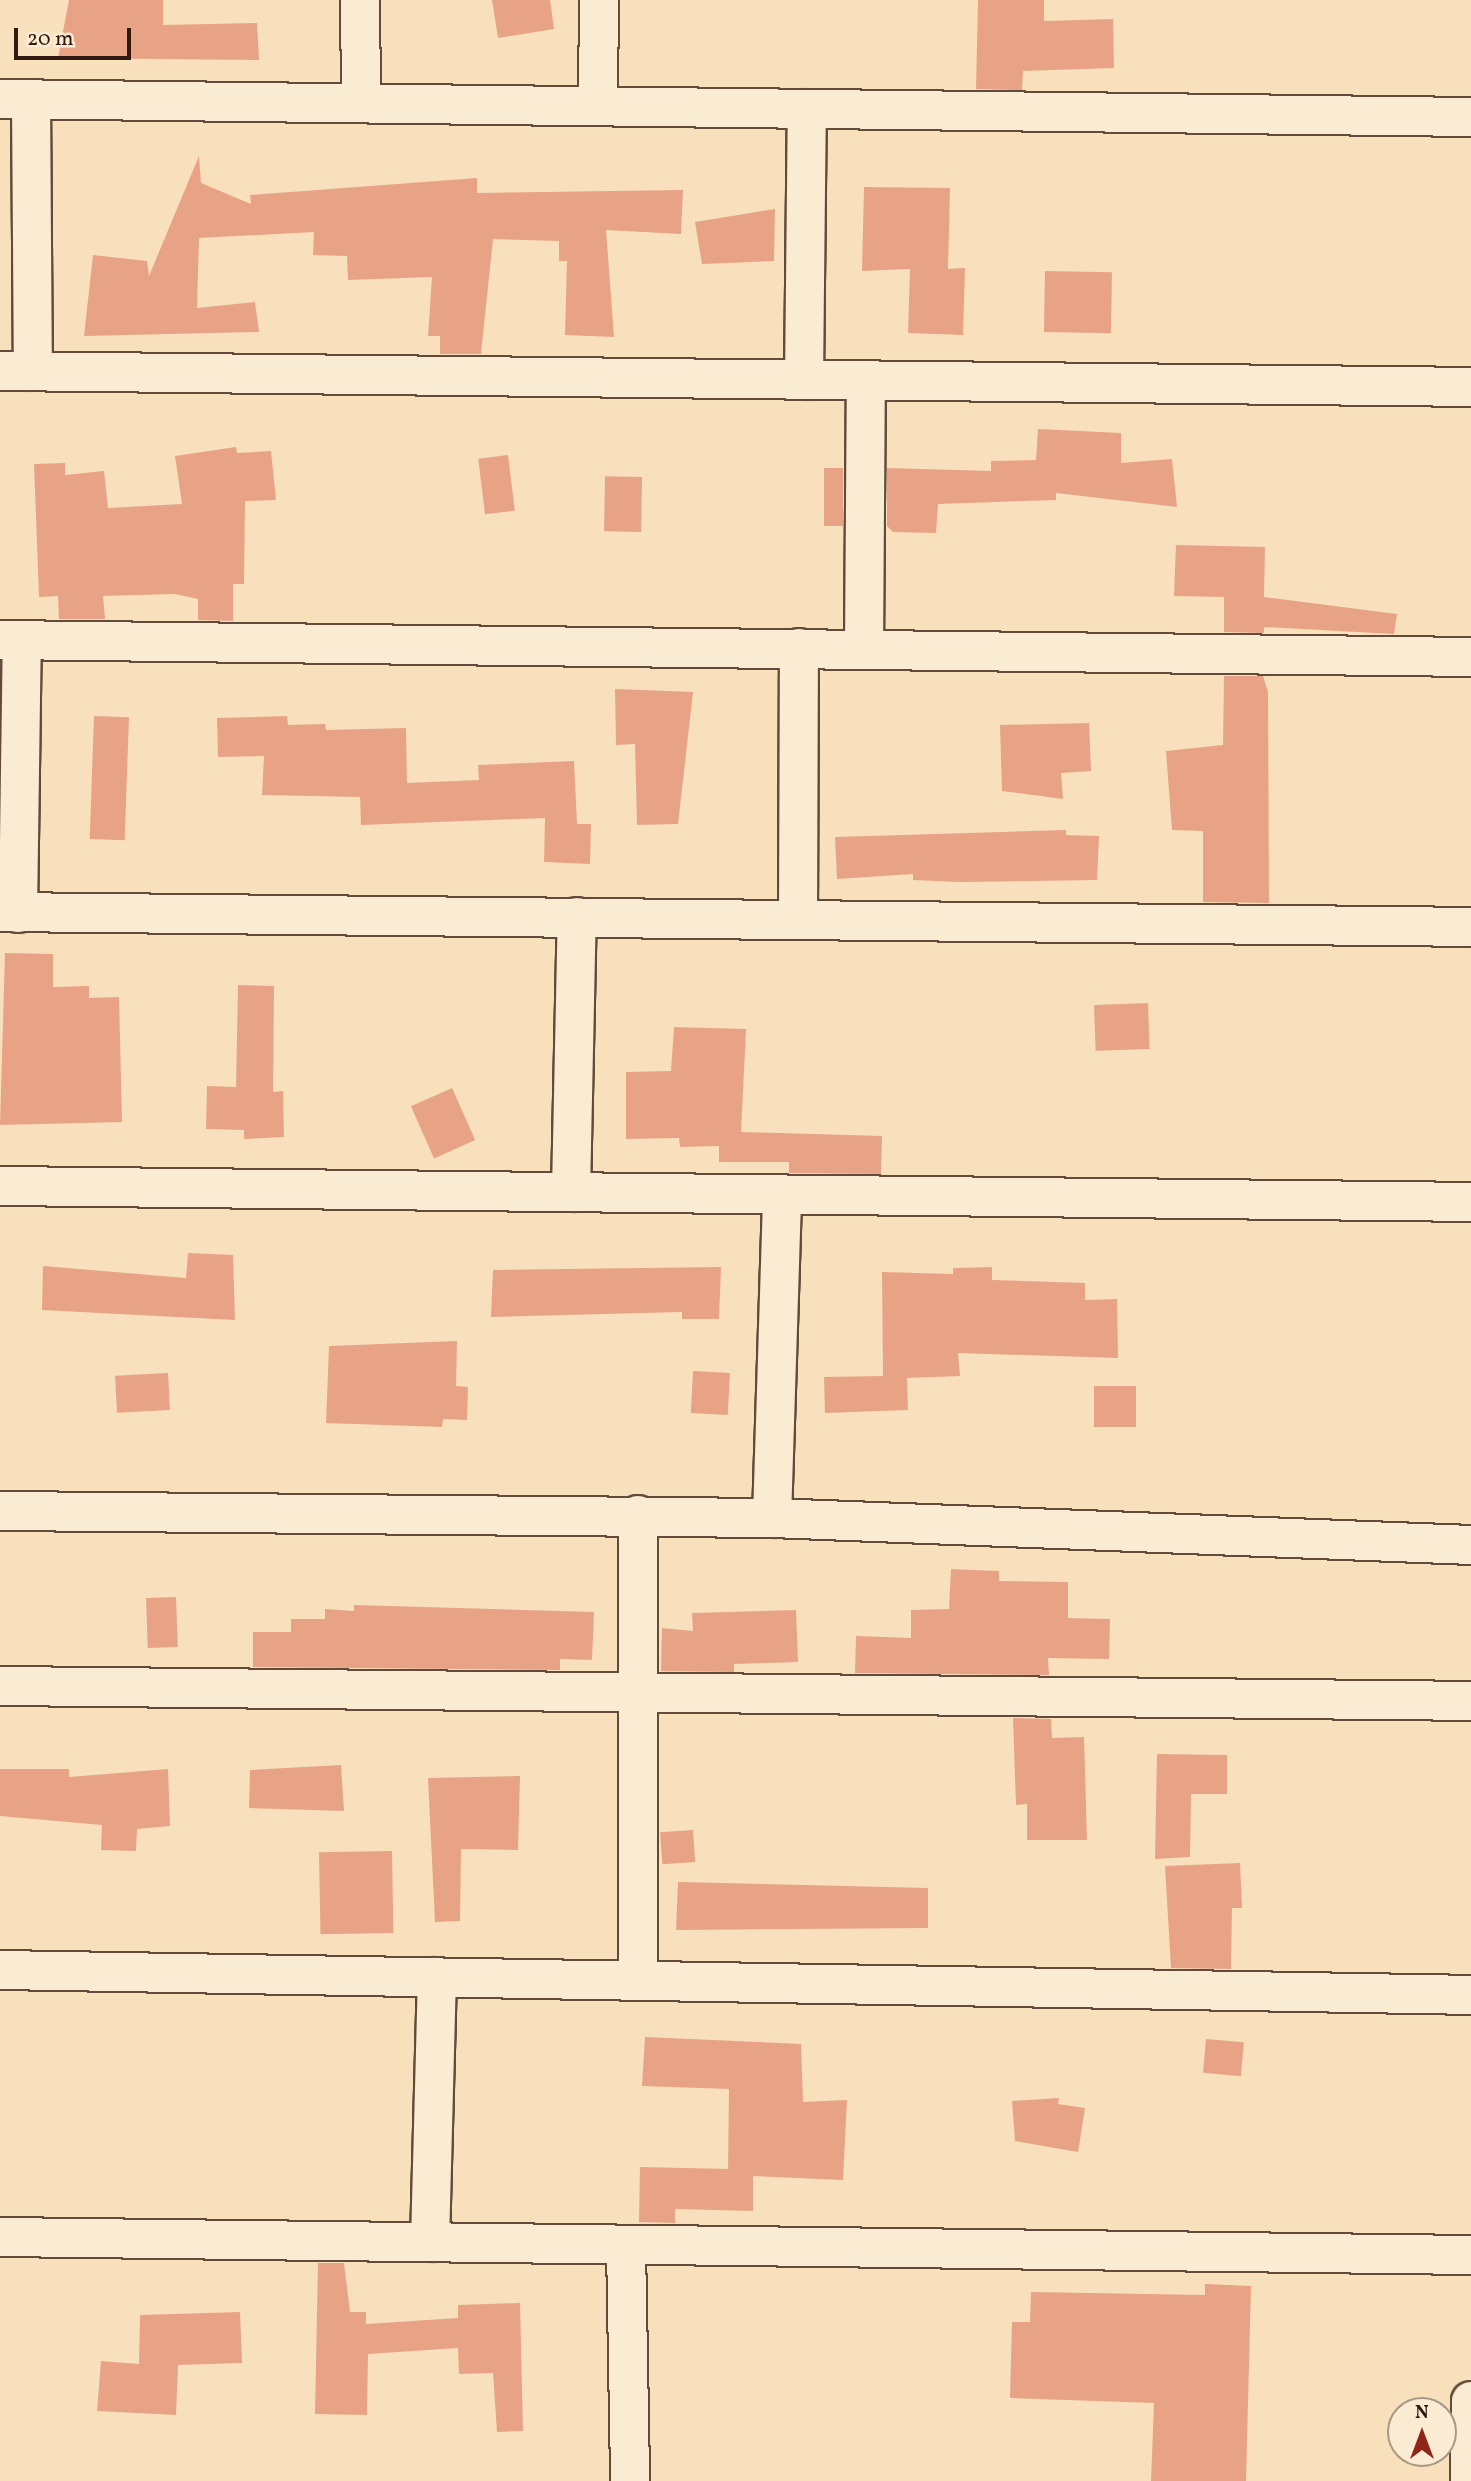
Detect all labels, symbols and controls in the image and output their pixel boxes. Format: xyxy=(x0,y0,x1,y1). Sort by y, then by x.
scale bar xyxy=(18,14,135,58)
text: 20 m xyxy=(27,25,73,54)
north arrow xyxy=(1387,2397,1457,2467)
text: N xyxy=(1415,2400,1429,2426)

